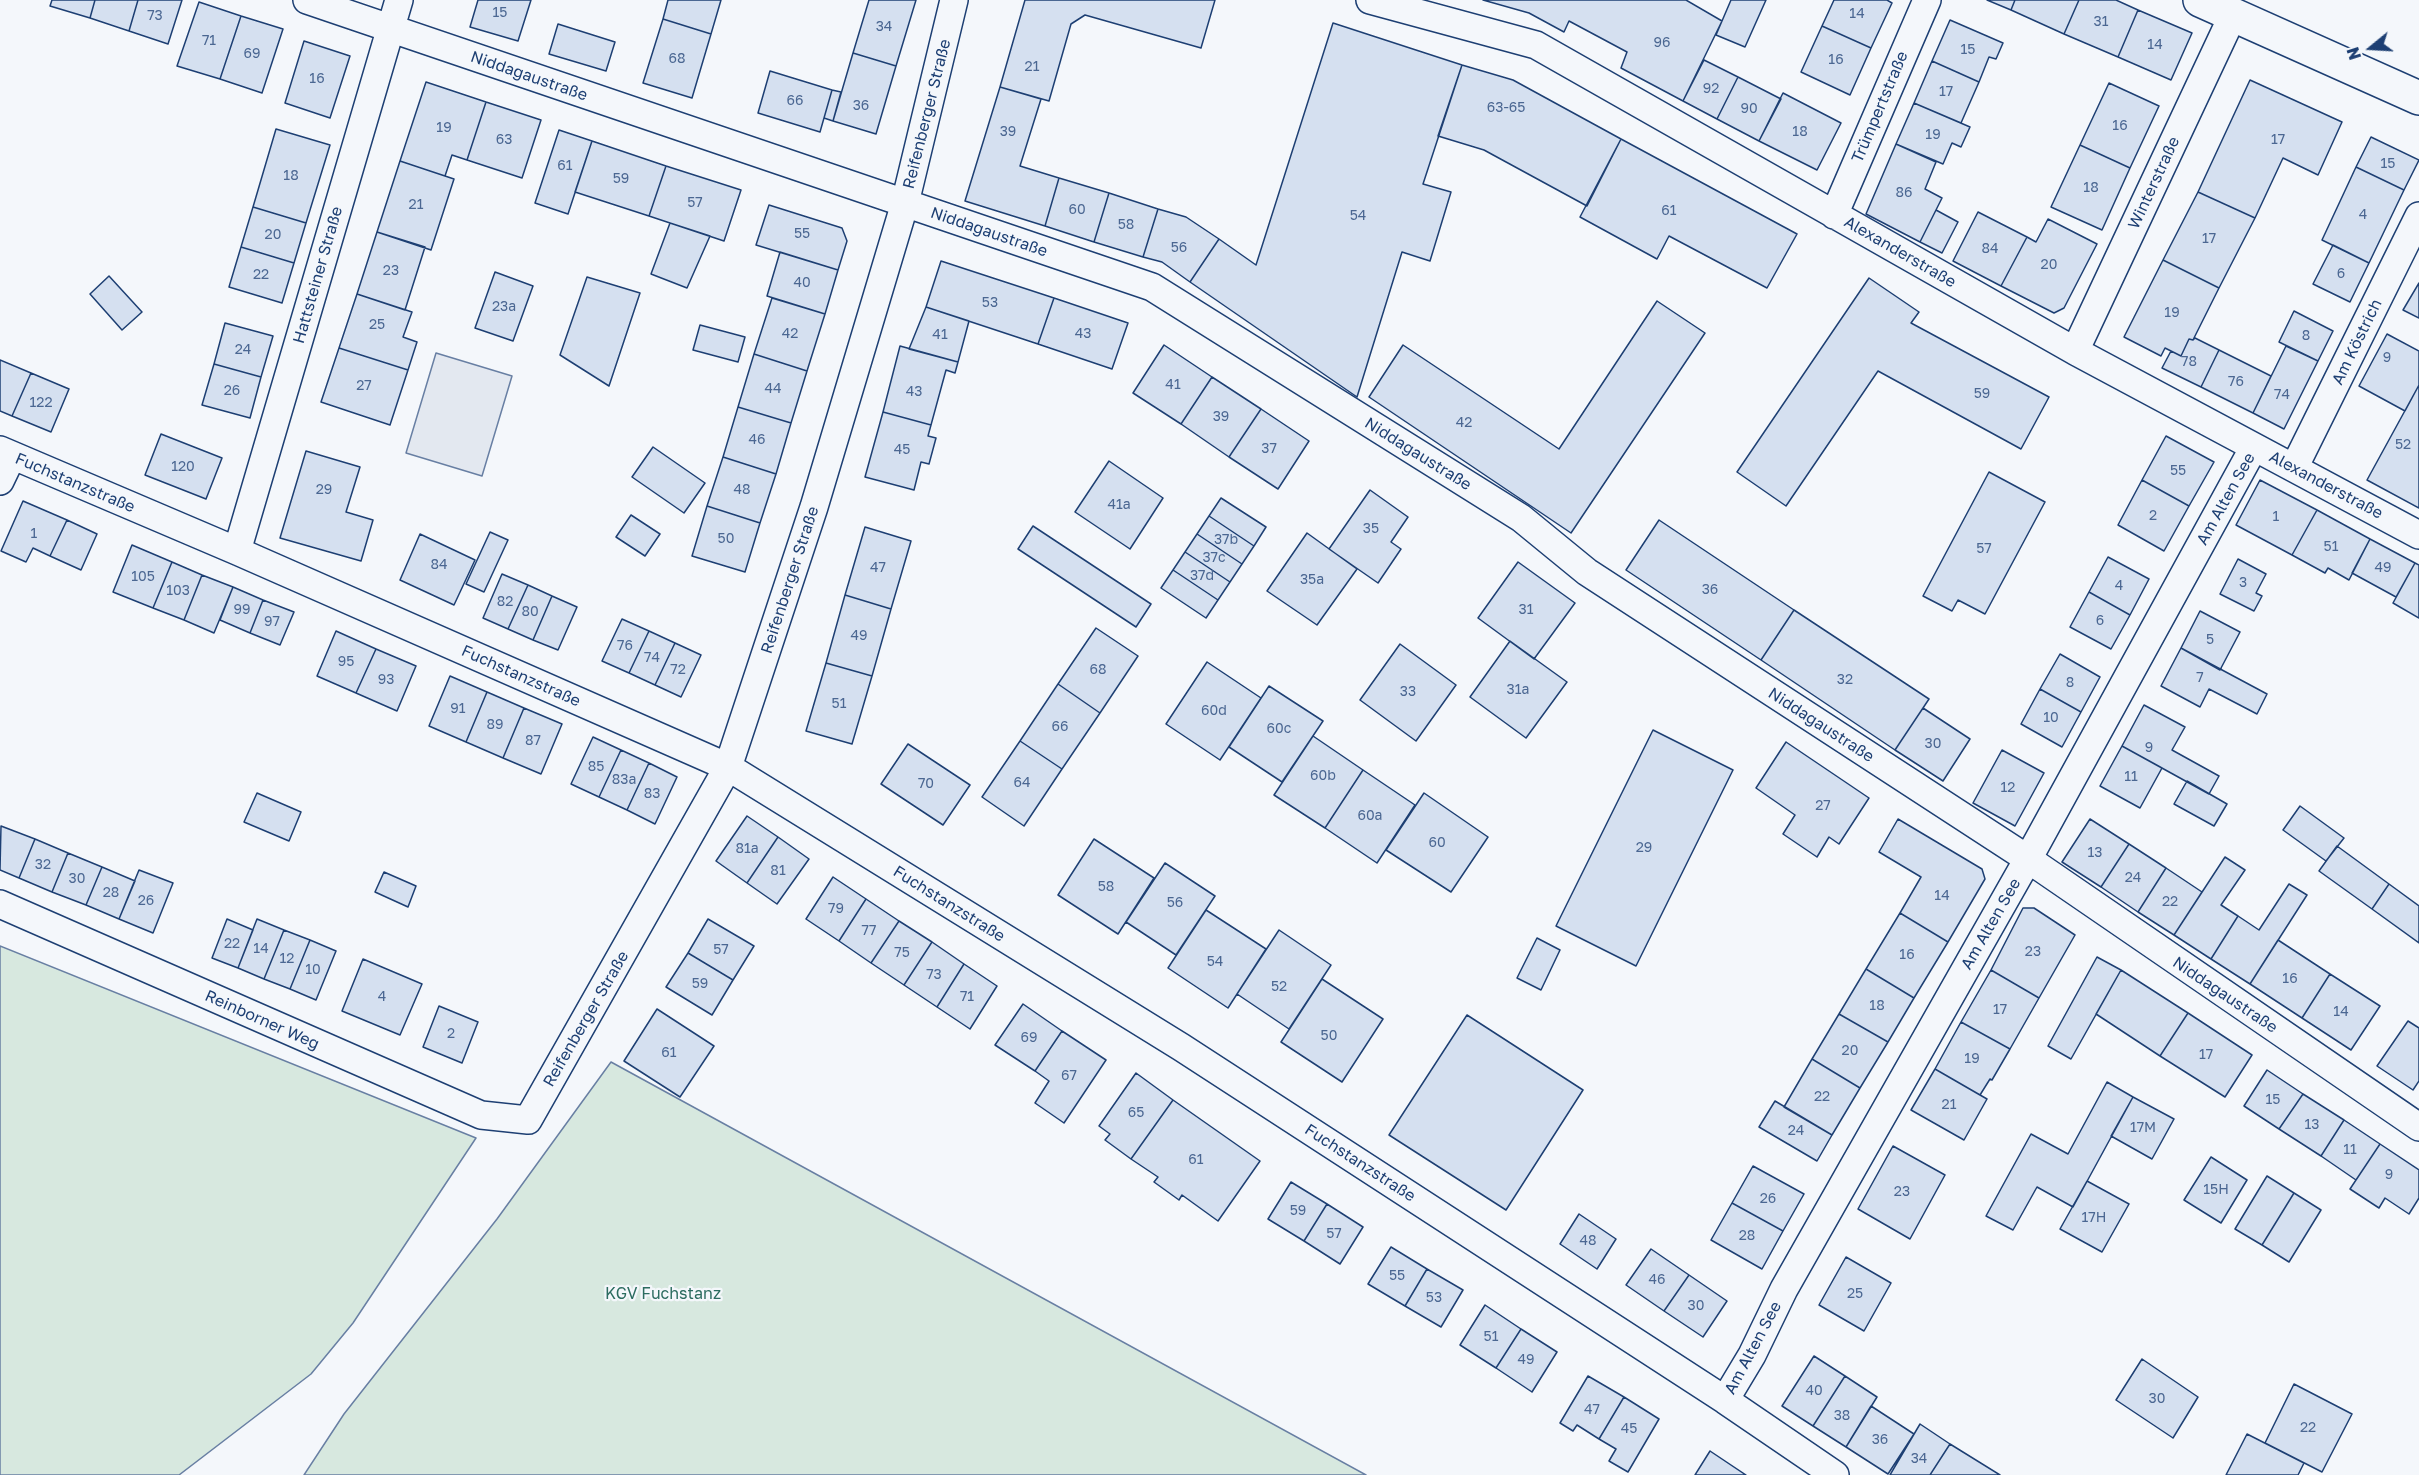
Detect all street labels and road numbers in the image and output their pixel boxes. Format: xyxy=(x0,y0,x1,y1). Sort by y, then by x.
street label: Reifenberger Straße xyxy=(899,37,955,191)
street label: Niddagaustraße xyxy=(468,47,590,105)
street label: Trümpertstraße xyxy=(1848,48,1912,166)
street label: Winterstraße xyxy=(2124,134,2184,232)
street label: Niddagaustraße xyxy=(928,203,1050,261)
street label: Hattsteiner Straße xyxy=(289,204,347,346)
street label: Alexanderstraße xyxy=(1841,212,1959,292)
street label: Am Köstrich xyxy=(2328,296,2386,388)
street label: Niddagaustraße xyxy=(1361,413,1475,495)
street label: Alexanderstraße xyxy=(2266,447,2386,523)
street label: Fuchstanzstraße xyxy=(12,449,138,517)
street label: Am Alten See xyxy=(2193,450,2259,548)
street label: Reifenberger Straße xyxy=(757,504,823,656)
street label: Fuchstanzstraße xyxy=(459,641,583,711)
street label: Niddagaustraße xyxy=(1764,684,1878,766)
street label: Fuchstanzstraße xyxy=(890,862,1008,946)
street label: Am Alten See xyxy=(1957,875,2025,973)
street label: Reifenberger Straße xyxy=(539,948,633,1090)
street label: Niddagaustraße xyxy=(2169,953,2281,1037)
street label: Reinborner Weg xyxy=(202,986,322,1054)
street label: Fuchstanzstraße xyxy=(1301,1120,1419,1206)
street label: Am Alten See xyxy=(1720,1298,1786,1398)

